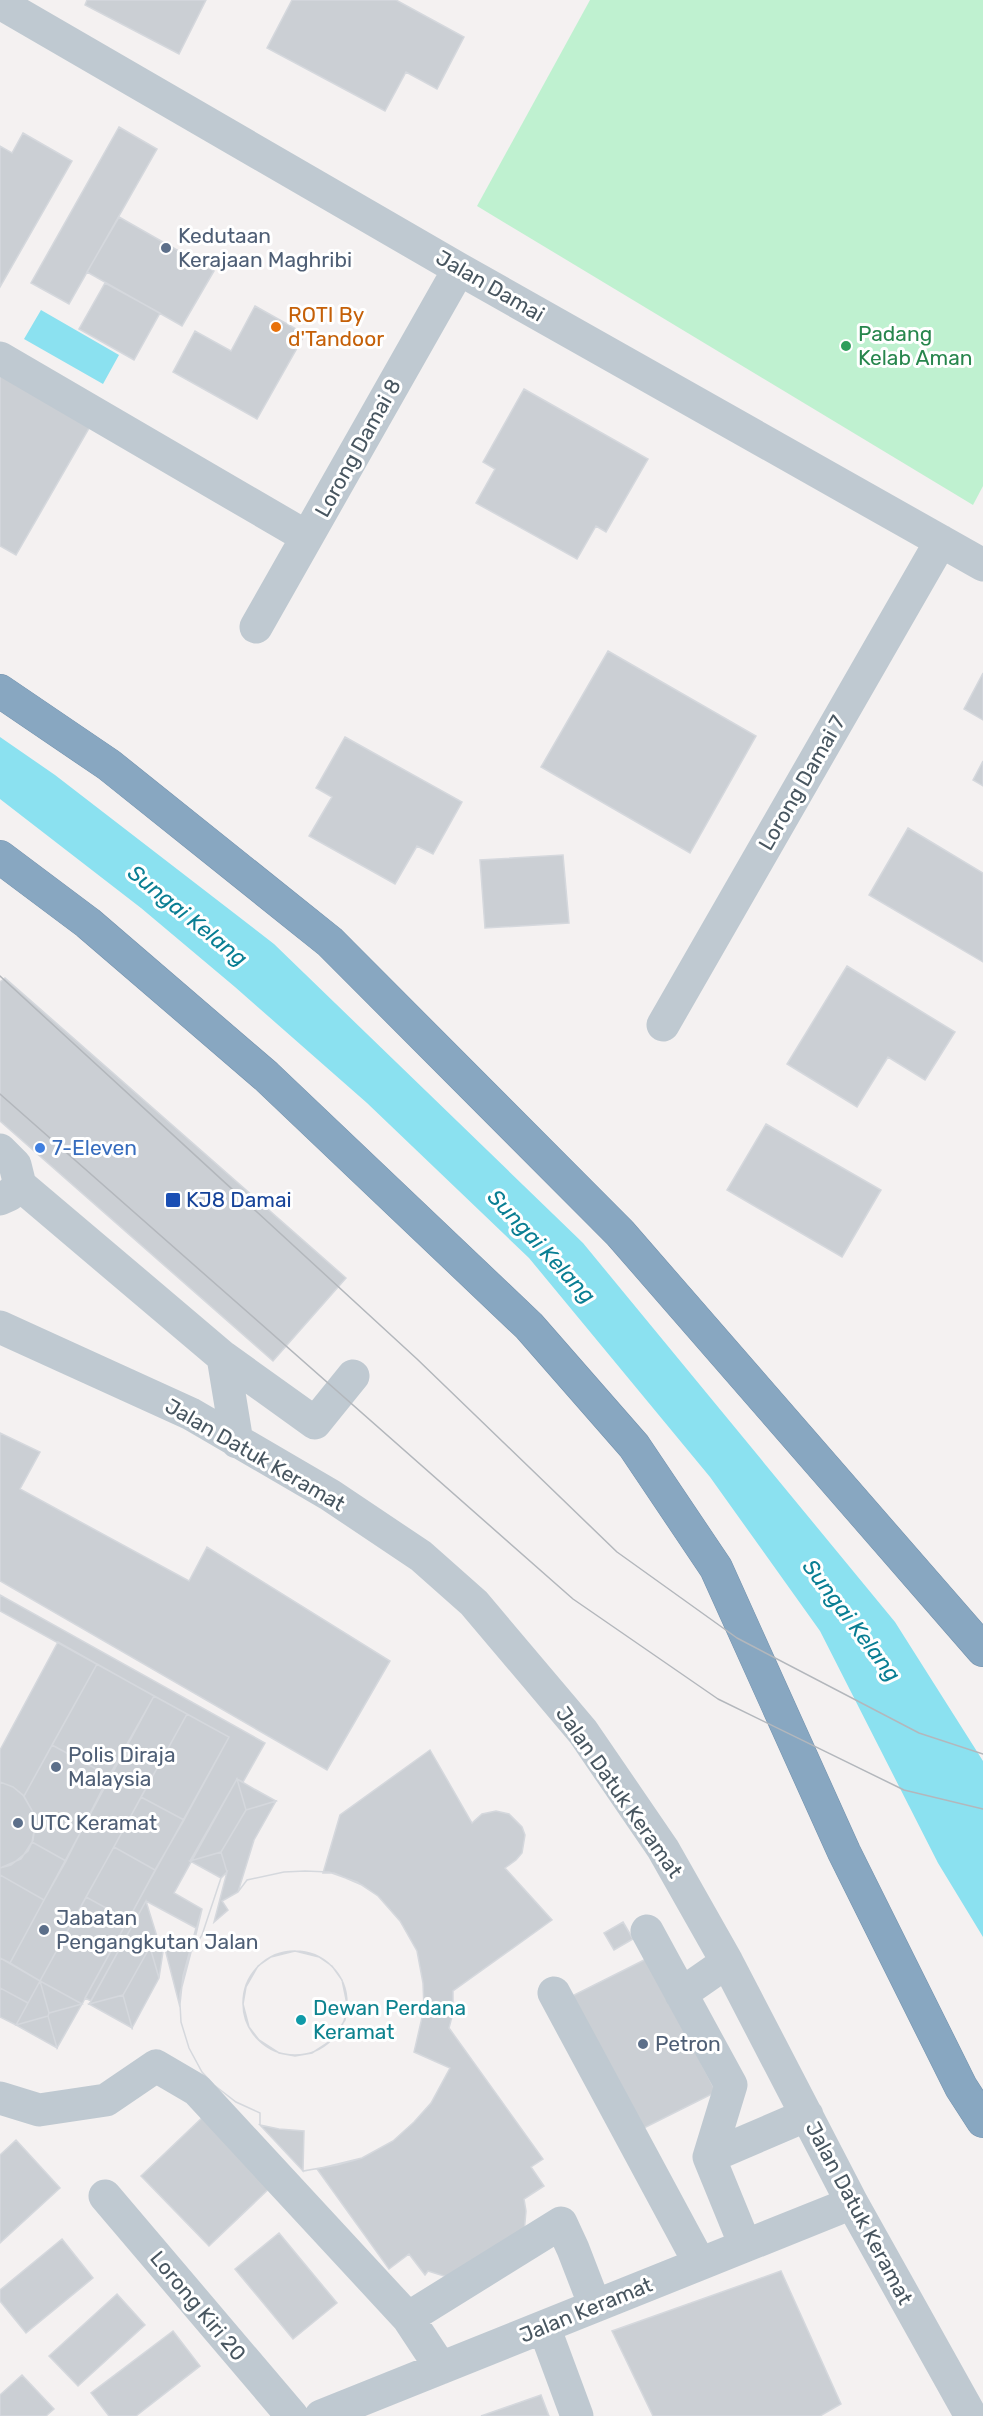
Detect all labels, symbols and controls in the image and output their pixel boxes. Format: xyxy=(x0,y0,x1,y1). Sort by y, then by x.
place label: Kedutaan Kerajaan Maghribi xyxy=(178,223,352,272)
marker: Kedutaan Kerajaan Maghribi xyxy=(159,241,173,255)
street label: Jalan Damai xyxy=(432,245,549,327)
place label: ROTI By d'Tandoor xyxy=(288,302,384,351)
marker: ROTI By d'Tandoor xyxy=(269,320,283,334)
place label: Padang Kelab Aman xyxy=(858,321,973,370)
marker: Padang Kelab Aman xyxy=(839,339,853,353)
street label: Lorong Damai 8 xyxy=(309,374,406,521)
street label: Lorong Damai 7 xyxy=(753,711,850,854)
water label: Sungai Kelang xyxy=(122,859,253,972)
place label: 7-Eleven xyxy=(52,1135,137,1160)
marker: 7-Eleven xyxy=(33,1141,47,1155)
water label: Sungai Kelang xyxy=(482,1184,601,1309)
place label: KJ8 Damai xyxy=(186,1187,292,1212)
marker: KJ8 Damai xyxy=(164,1191,182,1209)
street label: Jalan Datuk Keramat xyxy=(161,1393,350,1516)
water label: Sungai Kelang xyxy=(797,1554,906,1687)
street label: Jalan Datuk Keramat xyxy=(551,1701,688,1882)
place label: Polis Diraja Malaysia xyxy=(68,1742,176,1791)
marker: Polis Diraja Malaysia xyxy=(49,1760,63,1774)
place label: UTC Keramat xyxy=(30,1810,157,1835)
marker: UTC Keramat xyxy=(11,1816,25,1830)
place label: Jabatan Pengangkutan Jalan xyxy=(56,1905,259,1954)
marker: Jabatan Pengangkutan Jalan xyxy=(37,1923,51,1937)
place label: Dewan Perdana Keramat xyxy=(313,1995,466,2044)
marker: Dewan Perdana Keramat xyxy=(294,2013,308,2027)
place label: Petron xyxy=(655,2031,721,2056)
marker: Petron xyxy=(636,2037,650,2051)
street label: Jalan Datuk Keramat xyxy=(801,2117,918,2308)
street label: Lorong Kiri 20 xyxy=(145,2246,251,2366)
street label: Jalan Keramat xyxy=(516,2272,656,2348)

